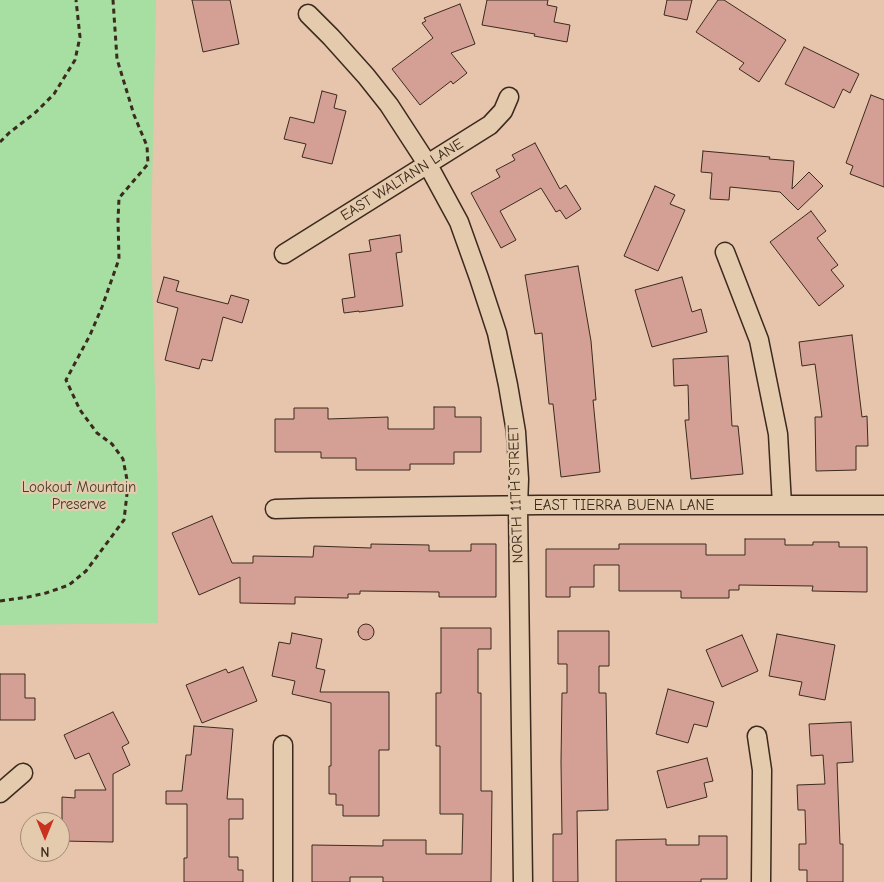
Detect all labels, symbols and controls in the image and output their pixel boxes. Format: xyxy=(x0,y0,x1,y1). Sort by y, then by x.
street label: EAST WALTANN LANE xyxy=(337,135,467,225)
street label: NORTH 11TH STREET xyxy=(505,424,527,564)
park label: Lookout Mountain Preserve xyxy=(22,479,136,514)
street label: EAST TIERRA BUENA LANE xyxy=(534,497,714,515)
north arrow xyxy=(20,812,70,862)
text: N xyxy=(40,843,50,860)

